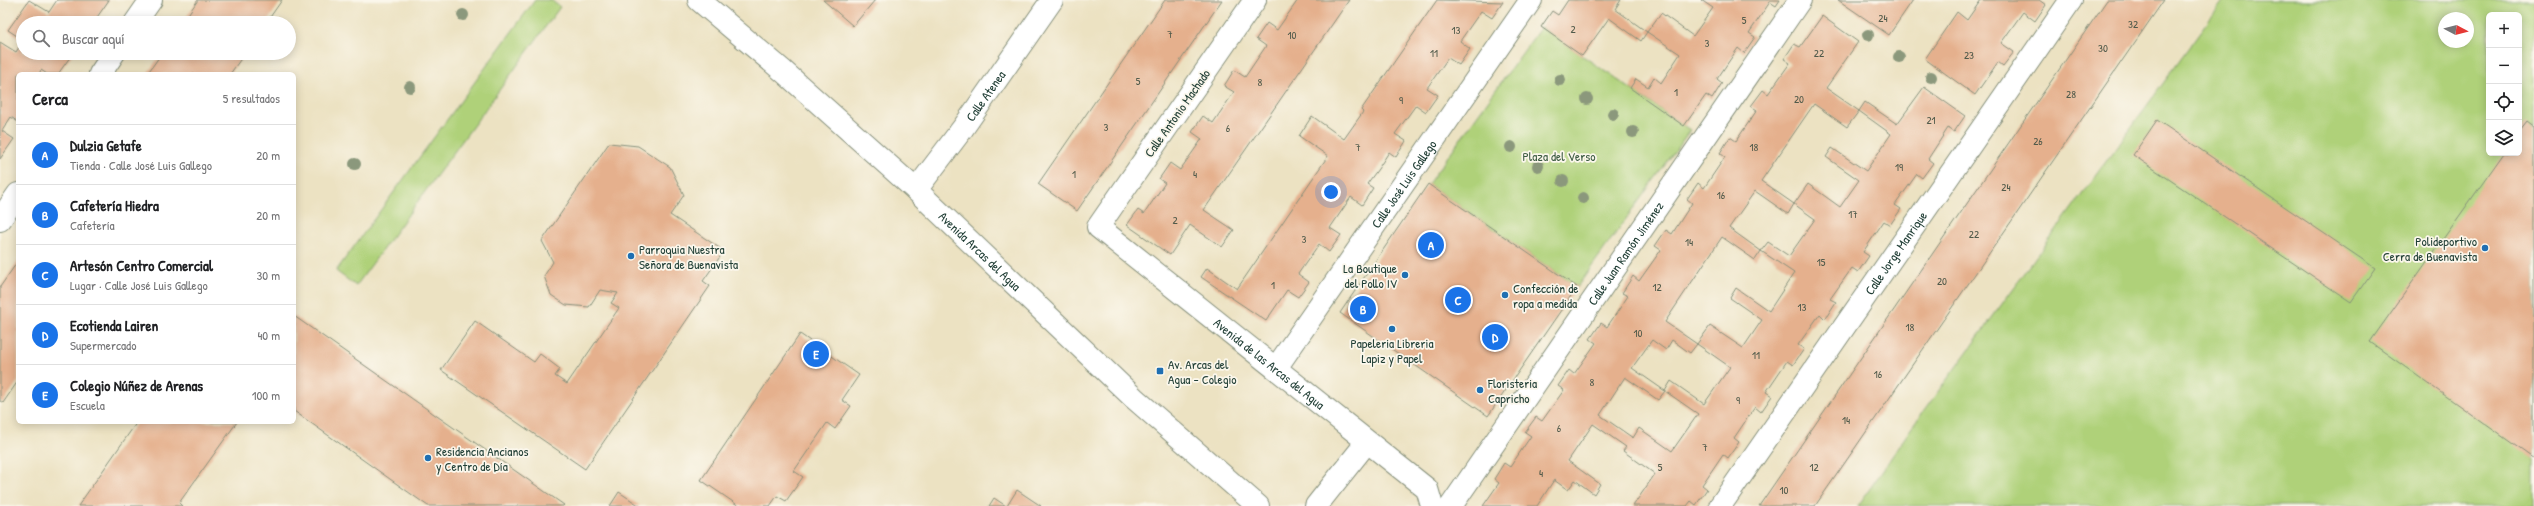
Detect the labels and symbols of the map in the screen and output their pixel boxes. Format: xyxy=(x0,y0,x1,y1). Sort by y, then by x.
house number: 24 xyxy=(1878,11,1888,25)
north arrow xyxy=(2438,12,2474,48)
house number: 5 xyxy=(1742,13,1747,27)
house number: 32 xyxy=(2128,17,2138,31)
house number: 2 xyxy=(1570,22,1576,36)
house number: 13 xyxy=(1452,23,1461,37)
house number: 7 xyxy=(1167,27,1173,41)
house number: 10 xyxy=(1288,28,1297,42)
house number: 3 xyxy=(1705,36,1710,50)
house number: 30 xyxy=(2098,41,2108,55)
house number: 11 xyxy=(1430,46,1438,60)
house number: 22 xyxy=(1814,46,1824,60)
house number: 23 xyxy=(1964,48,1974,62)
street label: Calle Antonio Machado xyxy=(1140,65,1214,161)
street label: Calle Atenea xyxy=(961,67,1009,125)
house number: 5 xyxy=(1136,74,1141,88)
house number: 8 xyxy=(1258,75,1263,89)
house number: 1 xyxy=(1674,85,1678,99)
house number: 28 xyxy=(2066,87,2076,101)
house number: 20 xyxy=(1794,92,1804,106)
house number: 9 xyxy=(1399,93,1403,107)
house number: 21 xyxy=(1926,113,1936,127)
house number: 3 xyxy=(1104,120,1109,134)
house number: 6 xyxy=(1226,121,1231,135)
house number: 26 xyxy=(2033,134,2043,148)
street label: Calle José Luis Gallego xyxy=(1367,136,1440,232)
house number: 7 xyxy=(1355,140,1361,154)
house number: 18 xyxy=(1750,140,1759,154)
park label: Plaza del Verso xyxy=(1523,147,1595,165)
house number: 19 xyxy=(1895,160,1903,174)
house number: 1 xyxy=(1072,167,1076,181)
house number: 4 xyxy=(1193,167,1197,181)
house number: 24 xyxy=(2001,180,2011,194)
your location xyxy=(1321,182,1341,202)
house number: 16 xyxy=(1717,188,1726,202)
street label: Calle Juan Ramón Jiménez xyxy=(1583,197,1668,309)
house number: 17 xyxy=(1848,207,1858,221)
street label: Calle Jorge Manrique xyxy=(1860,207,1931,298)
street label: Avenida Arcas del Agua xyxy=(935,208,1025,295)
house number: 2 xyxy=(1172,213,1178,227)
house number: 22 xyxy=(1969,227,1979,241)
pin: A xyxy=(1418,230,1444,260)
house number: 3 xyxy=(1302,232,1307,246)
place label: Polideportivo Cerra de Buenavista xyxy=(2383,232,2477,265)
house number: 14 xyxy=(1685,235,1693,249)
place label: Parroquia Nuestra Señora de Buenavista xyxy=(639,240,738,273)
marker: Polideportivo Cerra de Buenavista xyxy=(2480,243,2490,253)
marker: Parroquia Nuestra Señora de Buenavista xyxy=(626,251,636,261)
house number: 15 xyxy=(1817,255,1826,269)
place label: La Boutique del Pollo IV xyxy=(1343,259,1398,292)
marker: La Boutique del Pollo IV xyxy=(1400,270,1410,280)
house number: 20 xyxy=(1937,274,1947,288)
house number: 1 xyxy=(1271,278,1275,292)
place label: Confección de ropa a medida xyxy=(1513,279,1578,312)
house number: 12 xyxy=(1652,280,1662,294)
pin: C xyxy=(1445,285,1471,315)
marker: Confección de ropa a medida xyxy=(1500,290,1510,300)
pin: B xyxy=(1350,294,1376,324)
house number: 13 xyxy=(1798,300,1807,314)
street label: Avenida de las Arcas del Agua xyxy=(1210,314,1329,413)
house number: 18 xyxy=(1906,320,1915,334)
pin: D xyxy=(1482,322,1508,352)
marker: Papeleria Libreria Lapiz y Papel xyxy=(1387,324,1397,334)
house number: 10 xyxy=(1634,326,1643,340)
place label: Papeleria Libreria Lapiz y Papel xyxy=(1350,334,1434,367)
pin: E xyxy=(803,339,829,369)
house number: 11 xyxy=(1752,348,1760,362)
place label: Av. Arcas del Agua - Colegio xyxy=(1168,355,1237,388)
marker: Av. Arcas del Agua - Colegio xyxy=(1155,366,1165,376)
house number: 16 xyxy=(1874,367,1883,381)
place label: Floristeria Capricho xyxy=(1487,374,1537,407)
house number: 8 xyxy=(1590,375,1595,389)
marker: Floristeria Capricho xyxy=(1475,385,1485,395)
house number: 9 xyxy=(1736,393,1740,407)
house number: 14 xyxy=(1842,413,1850,427)
house number: 6 xyxy=(1557,421,1562,435)
house number: 7 xyxy=(1702,440,1708,454)
place label: Residencia Ancianos y Centro de Día xyxy=(436,442,529,475)
marker: Residencia Ancianos y Centro de Día xyxy=(423,453,433,463)
house number: 5 xyxy=(1658,460,1663,474)
house number: 12 xyxy=(1809,460,1819,474)
house number: 4 xyxy=(1539,466,1543,480)
house number: 10 xyxy=(1780,483,1789,497)

